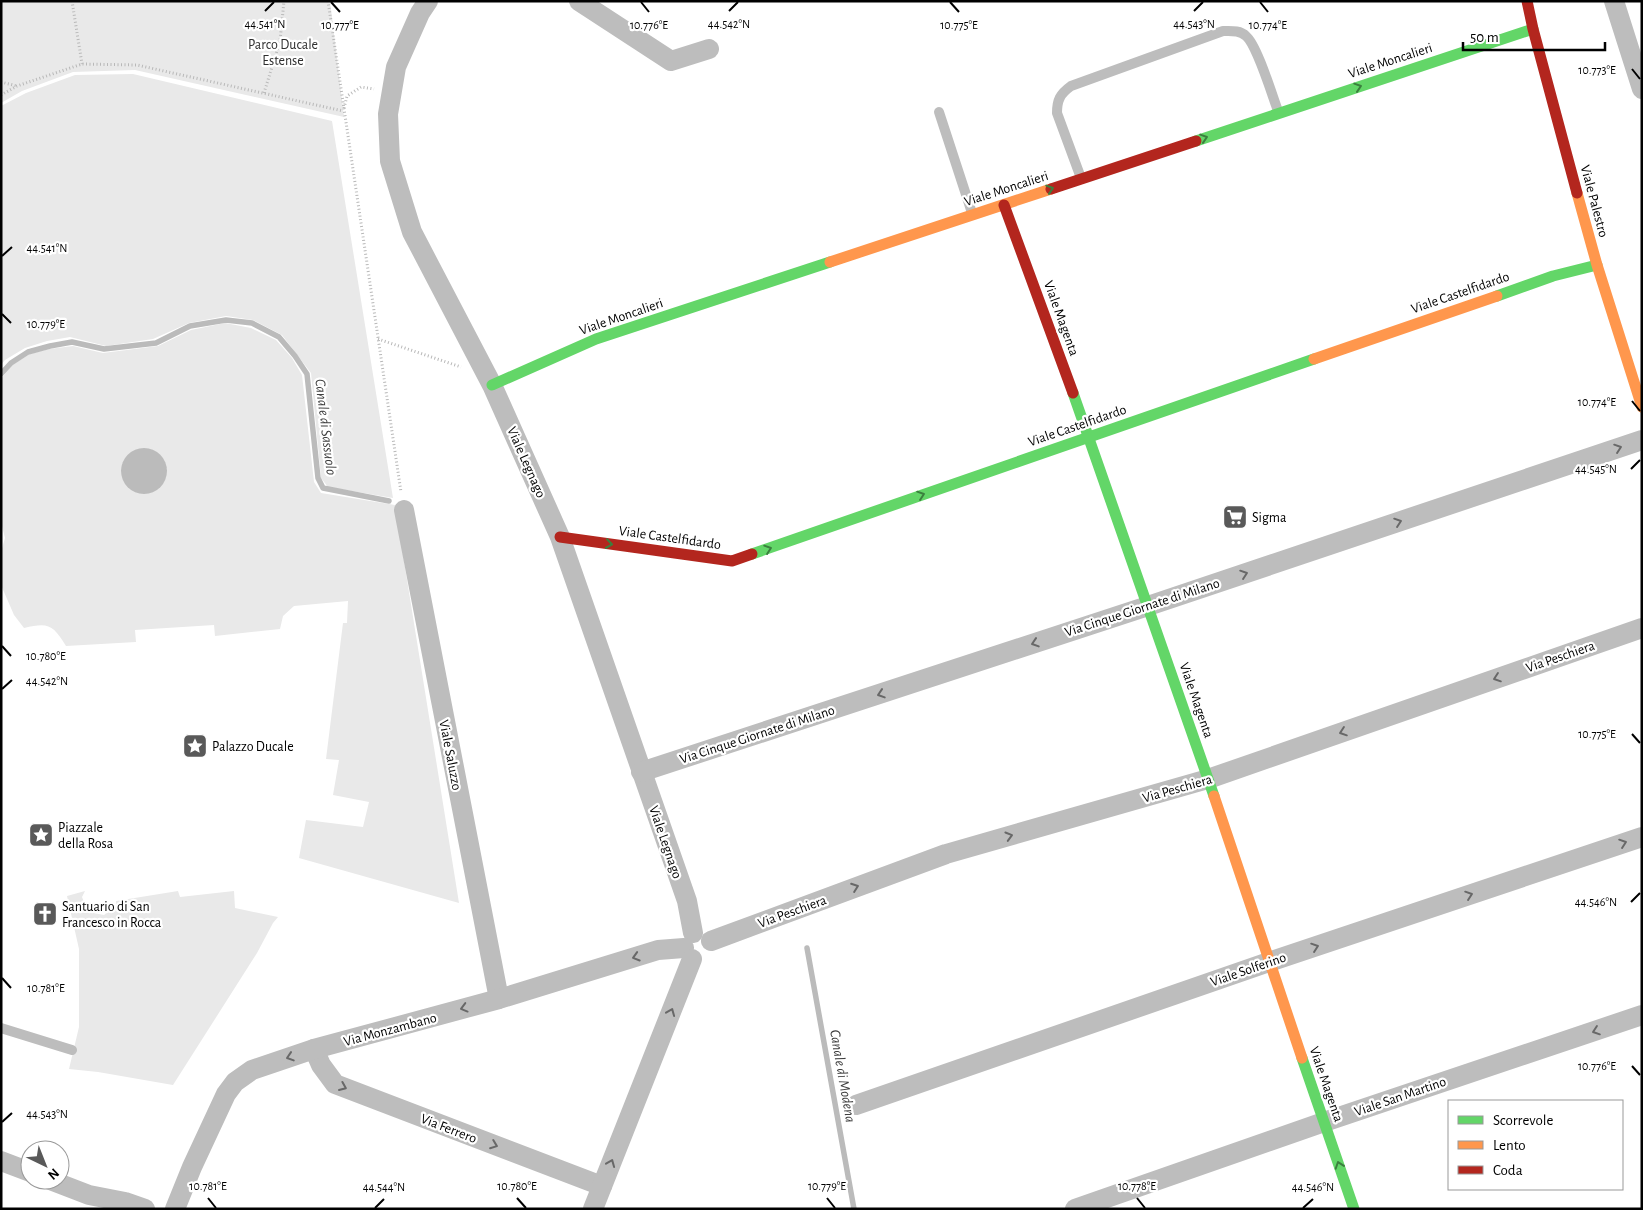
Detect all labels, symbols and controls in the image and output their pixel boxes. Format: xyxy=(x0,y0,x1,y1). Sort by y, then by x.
text: 44.541°N xyxy=(245,18,285,30)
text: 44.542°N xyxy=(708,18,750,30)
text: 44.543°N xyxy=(1173,18,1215,30)
text: 10.777°E xyxy=(321,19,359,31)
text: 10.776°E xyxy=(630,19,668,31)
text: 10.775°E xyxy=(940,19,978,31)
text: 10.774°E xyxy=(1249,19,1287,31)
scale bar xyxy=(1463,20,1606,52)
text: 50 m xyxy=(1470,30,1499,45)
park label: Parco Ducale Estense xyxy=(248,38,318,68)
street label: Viale Moncalieri xyxy=(1346,41,1434,81)
text: 10.773°E xyxy=(1578,64,1616,76)
one-way arrow xyxy=(1354,83,1362,93)
one-way arrow xyxy=(1199,134,1208,144)
street label: Viale Palestro xyxy=(1578,164,1610,239)
street label: Viale Moncalieri xyxy=(962,169,1050,209)
one-way arrow xyxy=(1045,185,1054,195)
text: 44.541°N xyxy=(27,242,67,254)
street label: Viale Castelfidardo xyxy=(1409,270,1511,316)
street label: Viale Magenta xyxy=(1041,279,1081,358)
street label: Viale Moncalieri xyxy=(578,296,665,338)
text: 10.779°E xyxy=(27,318,65,330)
water label: Canale di Sassuolo xyxy=(312,378,339,476)
text: 10.774°E xyxy=(1578,396,1616,408)
street label: Viale Castelfidardo xyxy=(1026,403,1128,449)
street label: Viale Legnago xyxy=(504,425,548,500)
one-way arrow xyxy=(1614,444,1622,454)
text: 44.545°N xyxy=(1575,463,1617,475)
one-way arrow xyxy=(917,491,925,501)
supermarket icon: Sigma xyxy=(1222,504,1248,530)
place label: Sigma xyxy=(1252,511,1287,525)
one-way arrow xyxy=(1393,518,1402,528)
street label: Viale Castelfidardo xyxy=(618,524,722,552)
one-way arrow xyxy=(605,538,613,549)
one-way arrow xyxy=(763,544,772,554)
one-way arrow xyxy=(1239,569,1247,579)
street label: Via Cinque Giornate di Milano xyxy=(1063,576,1222,640)
one-way arrow xyxy=(1031,637,1040,647)
street label: Via Peschiera xyxy=(1524,638,1597,675)
text: 10.780°E xyxy=(26,650,66,662)
street label: Viale Magenta xyxy=(1177,661,1216,740)
one-way arrow xyxy=(1493,673,1501,683)
text: 44.542°N xyxy=(26,675,68,687)
one-way arrow xyxy=(877,688,885,698)
street label: Via Cinque Giornate di Milano xyxy=(678,703,837,767)
street label: Viale Saluzzo xyxy=(436,719,464,792)
one-way arrow xyxy=(1339,726,1348,736)
text: 10.775°E xyxy=(1578,728,1616,740)
place icon: Palazzo Ducale xyxy=(182,733,208,759)
place label: Palazzo Ducale xyxy=(212,740,294,754)
street label: Via Peschiera xyxy=(1141,772,1214,806)
street label: Viale Legnago xyxy=(646,804,684,881)
place label: Piazzale della Rosa xyxy=(58,821,114,851)
place icon: Piazzale della Rosa xyxy=(28,822,54,848)
one-way arrow xyxy=(1004,831,1013,842)
one-way arrow xyxy=(1619,839,1627,849)
one-way arrow xyxy=(850,883,859,894)
one-way arrow xyxy=(1465,891,1473,901)
street label: Via Peschiera xyxy=(756,893,829,931)
text: 44.546°N xyxy=(1575,896,1617,908)
place label: Santuario di San Francesco in Rocca xyxy=(62,900,162,930)
church icon: Santuario di San Francesco in Rocca xyxy=(32,901,58,927)
one-way arrow xyxy=(1310,942,1319,952)
street label: Viale Solferino xyxy=(1209,950,1288,989)
one-way arrow xyxy=(632,951,641,961)
text: 10.781°E xyxy=(27,982,65,994)
one-way arrow xyxy=(460,1003,468,1013)
one-way arrow xyxy=(665,1009,675,1017)
street label: Via Monzambano xyxy=(342,1011,438,1049)
one-way arrow xyxy=(1592,1025,1600,1035)
water label: Canale di Modena xyxy=(827,1028,858,1124)
street label: Viale Magenta xyxy=(1307,1045,1346,1124)
one-way arrow xyxy=(287,1051,295,1061)
text: 10.776°E xyxy=(1578,1060,1616,1072)
street label: Viale San Martino xyxy=(1353,1075,1448,1119)
one-way arrow xyxy=(338,1080,347,1091)
legend xyxy=(1448,1100,1623,1190)
text: 44.543°N xyxy=(26,1108,68,1120)
street label: Via Ferrero xyxy=(419,1112,479,1146)
text: Scorrevole xyxy=(1493,1113,1554,1128)
text: Lento xyxy=(1493,1138,1526,1153)
one-way arrow xyxy=(489,1139,498,1149)
north arrow xyxy=(20,1140,70,1190)
one-way arrow xyxy=(605,1160,615,1168)
one-way arrow xyxy=(1335,1162,1345,1170)
text: Coda xyxy=(1493,1163,1523,1178)
text: N xyxy=(45,1165,62,1182)
text: 10.781°E xyxy=(189,1180,227,1192)
text: 10.780°E xyxy=(497,1180,537,1192)
text: 10.779°E xyxy=(808,1180,846,1192)
text: 10.778°E xyxy=(1118,1180,1156,1192)
text: 44.544°N xyxy=(363,1181,405,1193)
text: 44.546°N xyxy=(1292,1181,1334,1193)

